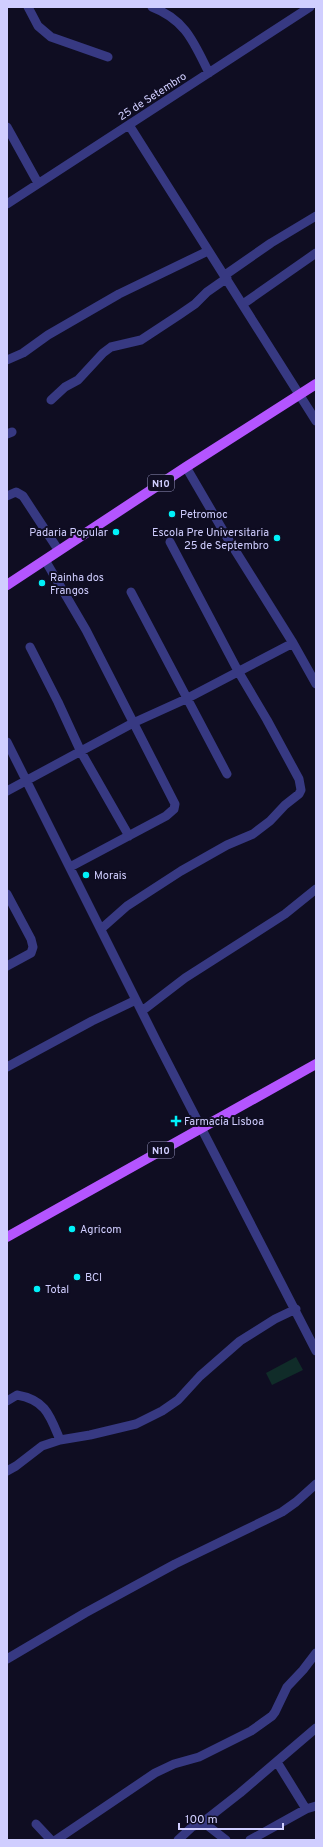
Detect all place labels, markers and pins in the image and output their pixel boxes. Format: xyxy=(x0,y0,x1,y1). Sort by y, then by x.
place label: Petromoc xyxy=(180,508,228,522)
marker: Petromoc xyxy=(167,509,177,519)
place label: Padaria Popular xyxy=(29,526,109,540)
place label: Escola Pre Universitaria 25 de Septembro xyxy=(152,526,269,553)
marker: Padaria Popular xyxy=(111,527,121,537)
marker: Escola Pre Universitaria 25 de Septembro xyxy=(272,533,282,543)
place label: Rainha dos Frangos xyxy=(50,571,104,598)
marker: Rainha dos Frangos xyxy=(37,578,47,588)
place label: Morais xyxy=(94,869,127,883)
marker: Morais xyxy=(81,870,91,880)
place label: Farmacia Lisboa xyxy=(184,1115,264,1129)
marker: Farmacia Lisboa xyxy=(171,1116,181,1126)
place label: Agricom xyxy=(80,1223,122,1237)
marker: Agricom xyxy=(67,1224,77,1234)
place label: BCI xyxy=(85,1271,102,1285)
marker: BCI xyxy=(72,1272,82,1282)
place label: Total xyxy=(45,1283,69,1297)
marker: Total xyxy=(32,1284,42,1294)

